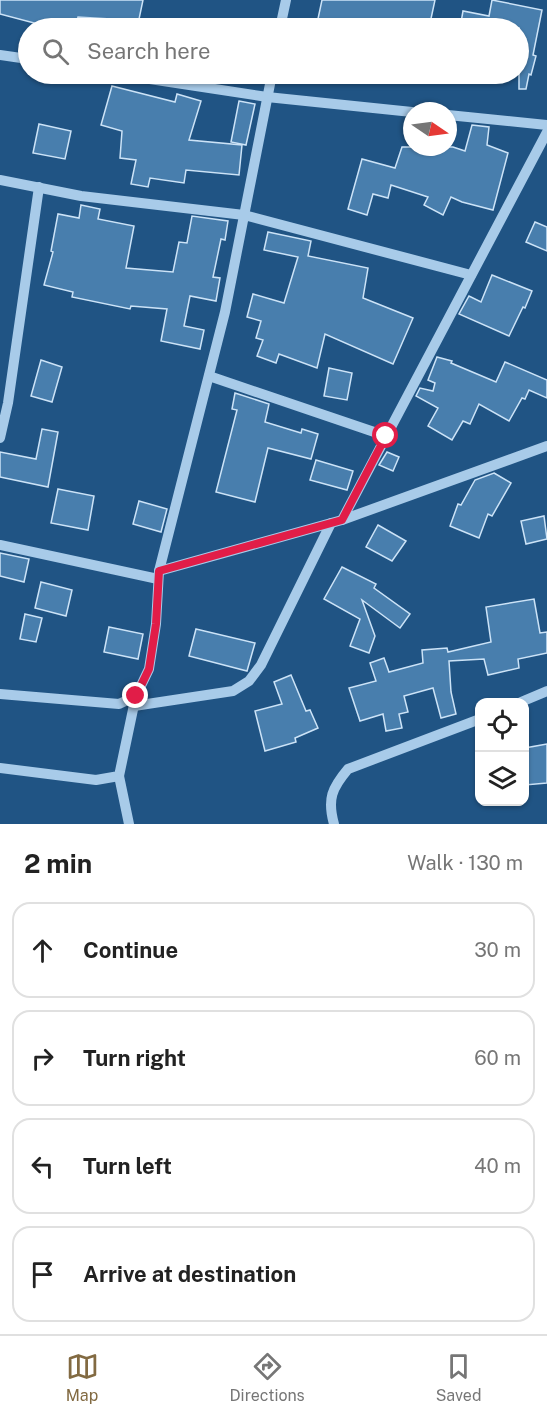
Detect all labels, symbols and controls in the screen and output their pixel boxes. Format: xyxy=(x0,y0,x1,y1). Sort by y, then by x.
search box xyxy=(18,18,529,84)
icon: search xyxy=(39,35,72,68)
text: Search here xyxy=(87,38,211,64)
north arrow xyxy=(403,102,457,156)
route start xyxy=(372,422,398,448)
route end xyxy=(122,682,148,708)
map controls xyxy=(475,698,529,806)
button: locate xyxy=(475,698,529,752)
button: layers xyxy=(475,752,529,806)
text: 2 min xyxy=(24,848,92,879)
text: Walk · 130 m xyxy=(407,851,523,875)
icon: ahead xyxy=(26,934,59,967)
text: Continue xyxy=(83,937,178,963)
text: 30 m xyxy=(474,938,521,962)
icon: right xyxy=(26,1042,59,1075)
text: Turn right xyxy=(83,1045,186,1071)
text: 60 m xyxy=(474,1046,521,1070)
icon: left xyxy=(26,1150,59,1183)
text: Turn left xyxy=(83,1153,172,1179)
text: 40 m xyxy=(474,1154,521,1178)
icon: arrive xyxy=(26,1258,59,1291)
text: Arrive at destination xyxy=(83,1261,296,1287)
tab: Map xyxy=(66,1350,99,1405)
tab: Directions xyxy=(230,1350,305,1405)
tab: Saved xyxy=(436,1350,481,1405)

